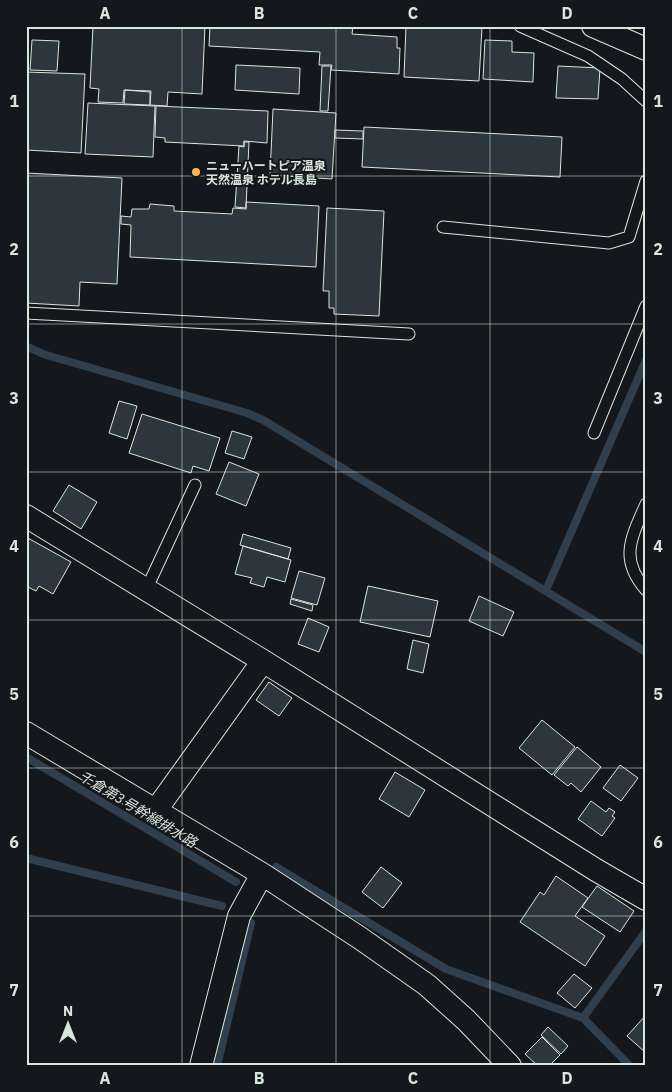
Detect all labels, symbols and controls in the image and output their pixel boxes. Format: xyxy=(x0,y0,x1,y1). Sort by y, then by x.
text: A xyxy=(100,3,111,23)
text: B xyxy=(254,3,265,23)
text: C xyxy=(408,3,418,23)
text: D xyxy=(561,3,573,23)
text: 1 xyxy=(9,91,19,111)
text: 1 xyxy=(653,91,663,111)
place label: ニューハートピア温泉 天然温泉 ホテル長島 xyxy=(206,158,326,187)
marker: ニューハートピア温泉 天然温泉 ホテル長島 xyxy=(190,166,202,178)
text: 2 xyxy=(9,239,19,259)
text: 2 xyxy=(653,239,663,259)
text: 3 xyxy=(9,388,19,408)
text: 3 xyxy=(653,388,663,408)
text: 4 xyxy=(9,536,19,556)
text: 4 xyxy=(653,536,663,556)
text: 5 xyxy=(9,684,19,704)
text: 5 xyxy=(653,684,663,704)
water label: 千倉第3号幹線排水路 xyxy=(76,767,201,852)
text: 6 xyxy=(9,832,19,852)
text: 6 xyxy=(653,832,663,852)
text: 7 xyxy=(9,980,19,1000)
text: 7 xyxy=(653,980,663,1000)
north arrow xyxy=(42,1000,92,1050)
text: N xyxy=(63,1002,73,1020)
text: A xyxy=(100,1068,111,1088)
text: B xyxy=(254,1068,265,1088)
text: C xyxy=(408,1068,418,1088)
text: D xyxy=(561,1068,573,1088)

